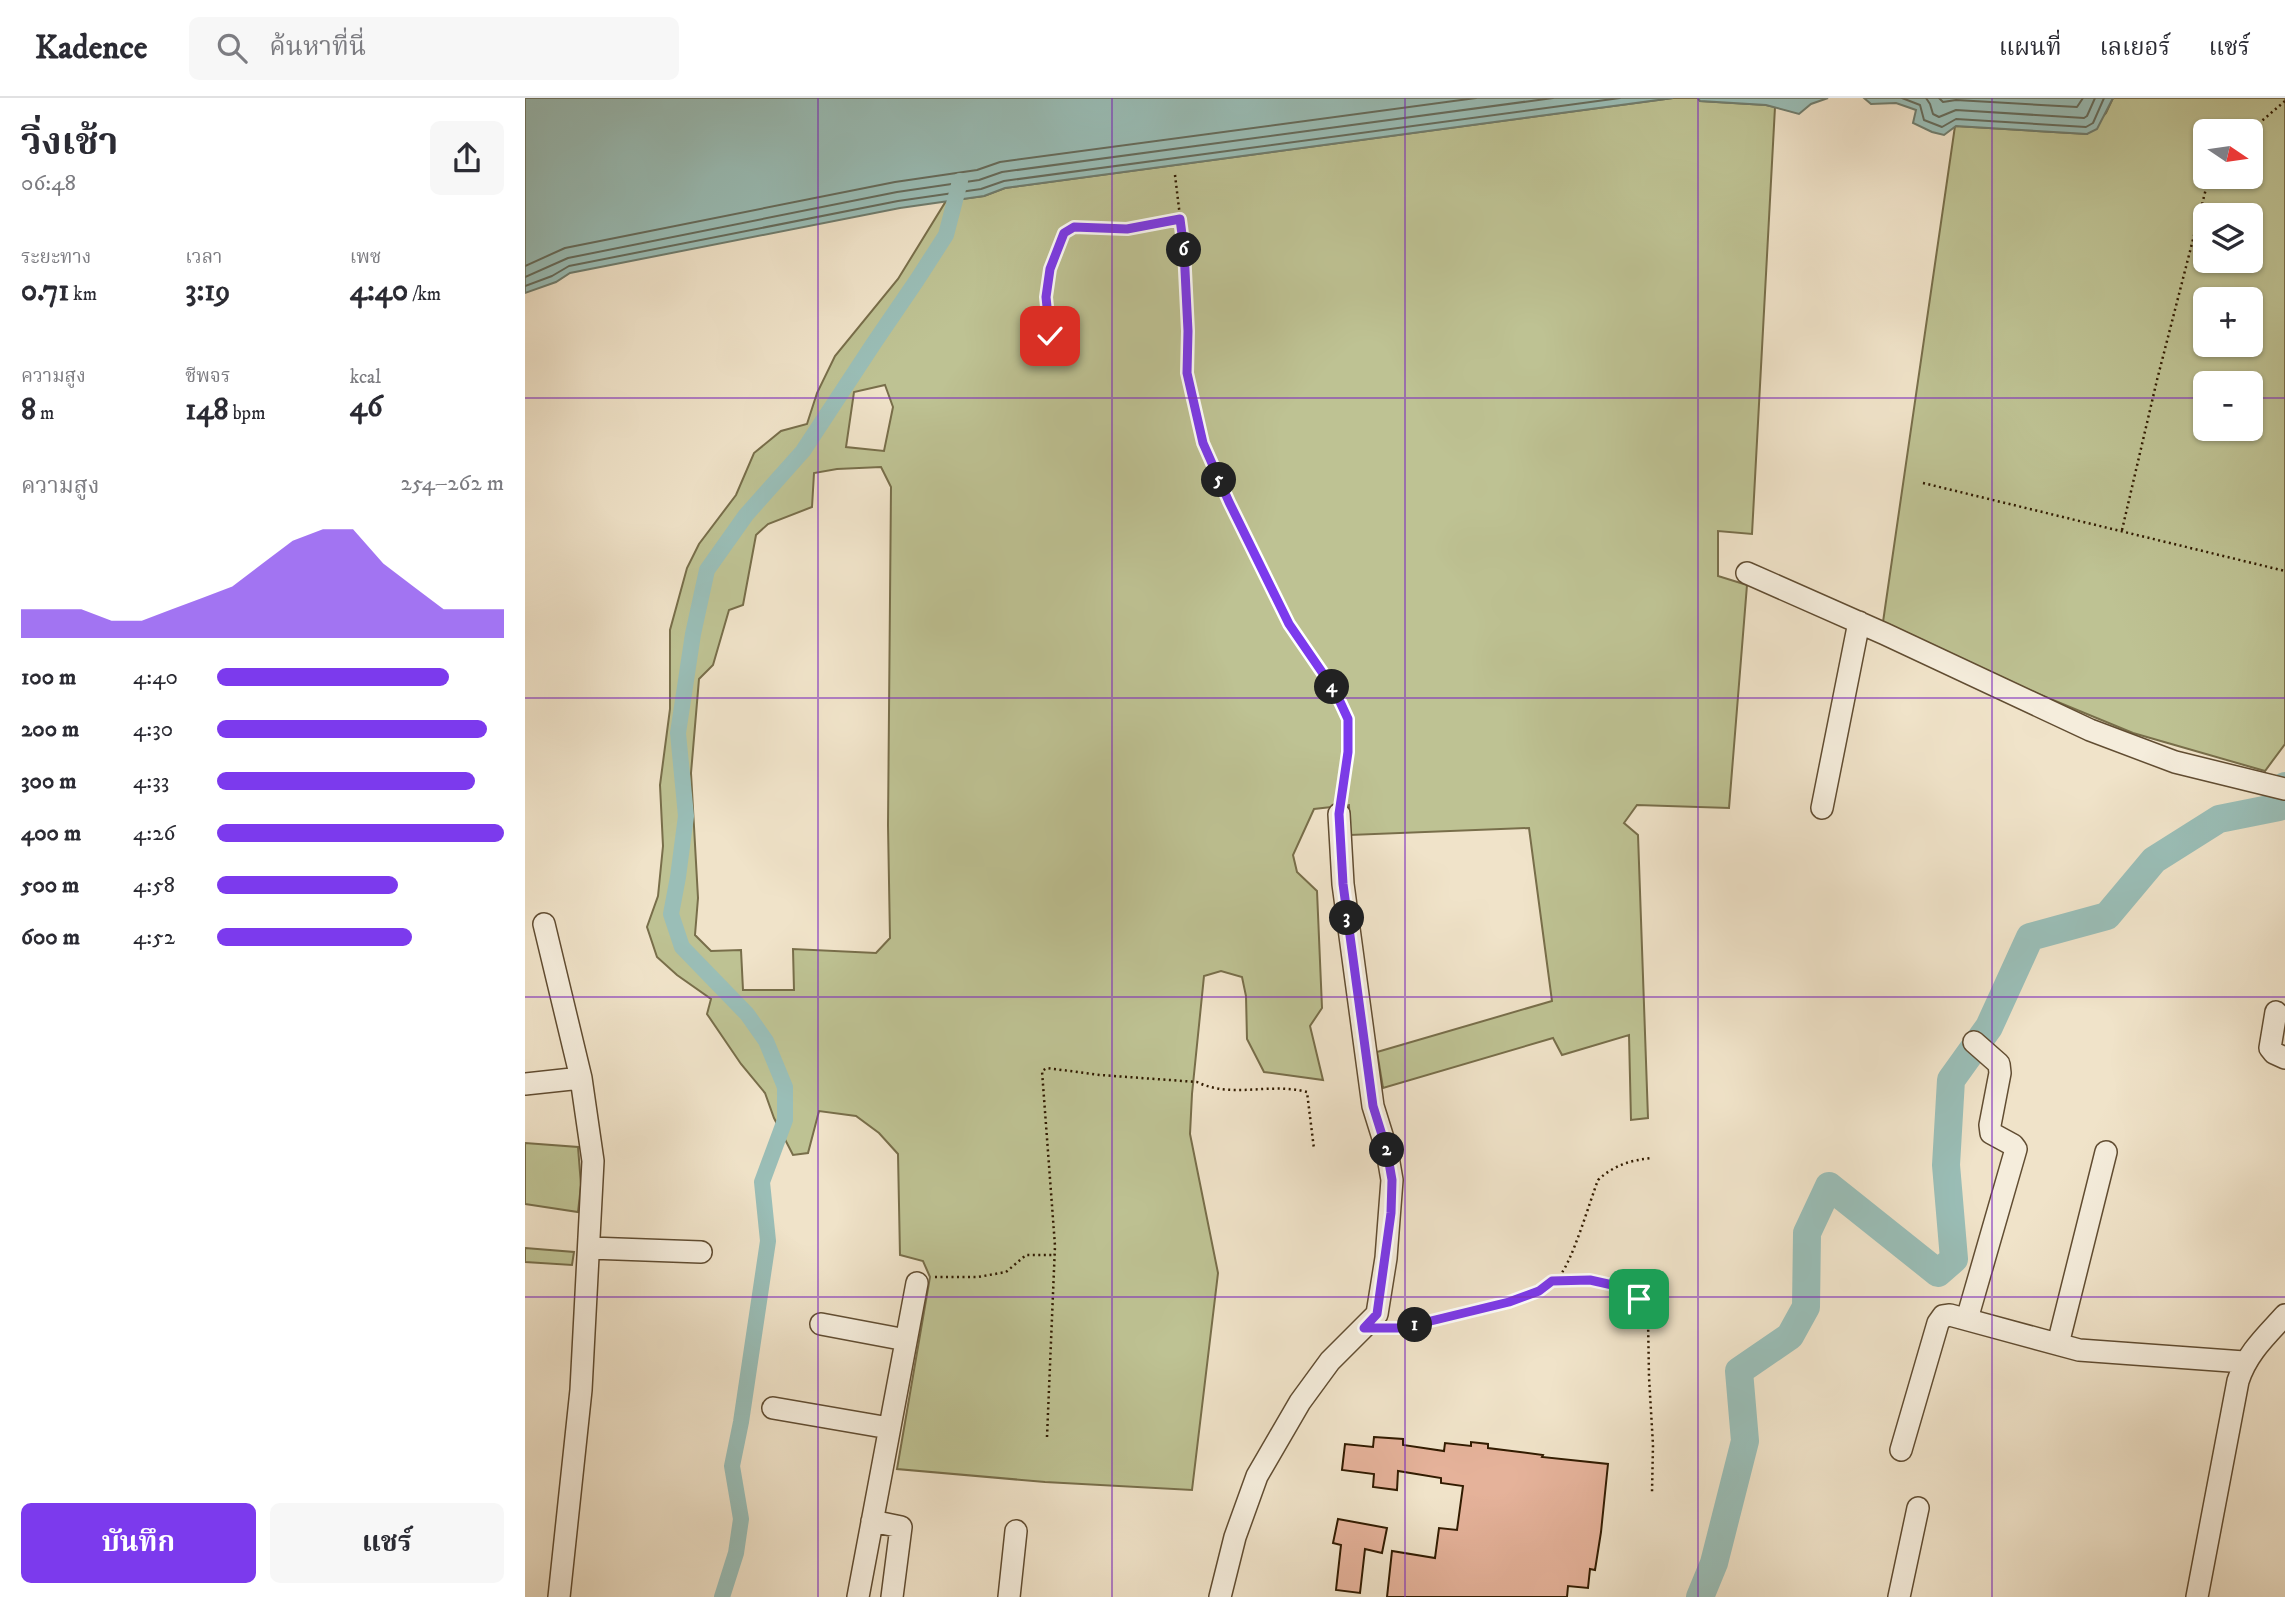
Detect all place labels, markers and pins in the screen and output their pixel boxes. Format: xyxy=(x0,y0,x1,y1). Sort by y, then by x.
pin: 6 xyxy=(1167,232,1201,268)
pin xyxy=(1020,306,1080,366)
pin: 5 xyxy=(1201,462,1237,498)
pin: 4 xyxy=(1315,670,1349,704)
pin: 3 xyxy=(1329,900,1365,936)
pin: 2 xyxy=(1369,1132,1405,1168)
pin xyxy=(1609,1269,1669,1329)
pin: 1 xyxy=(1397,1308,1433,1342)

